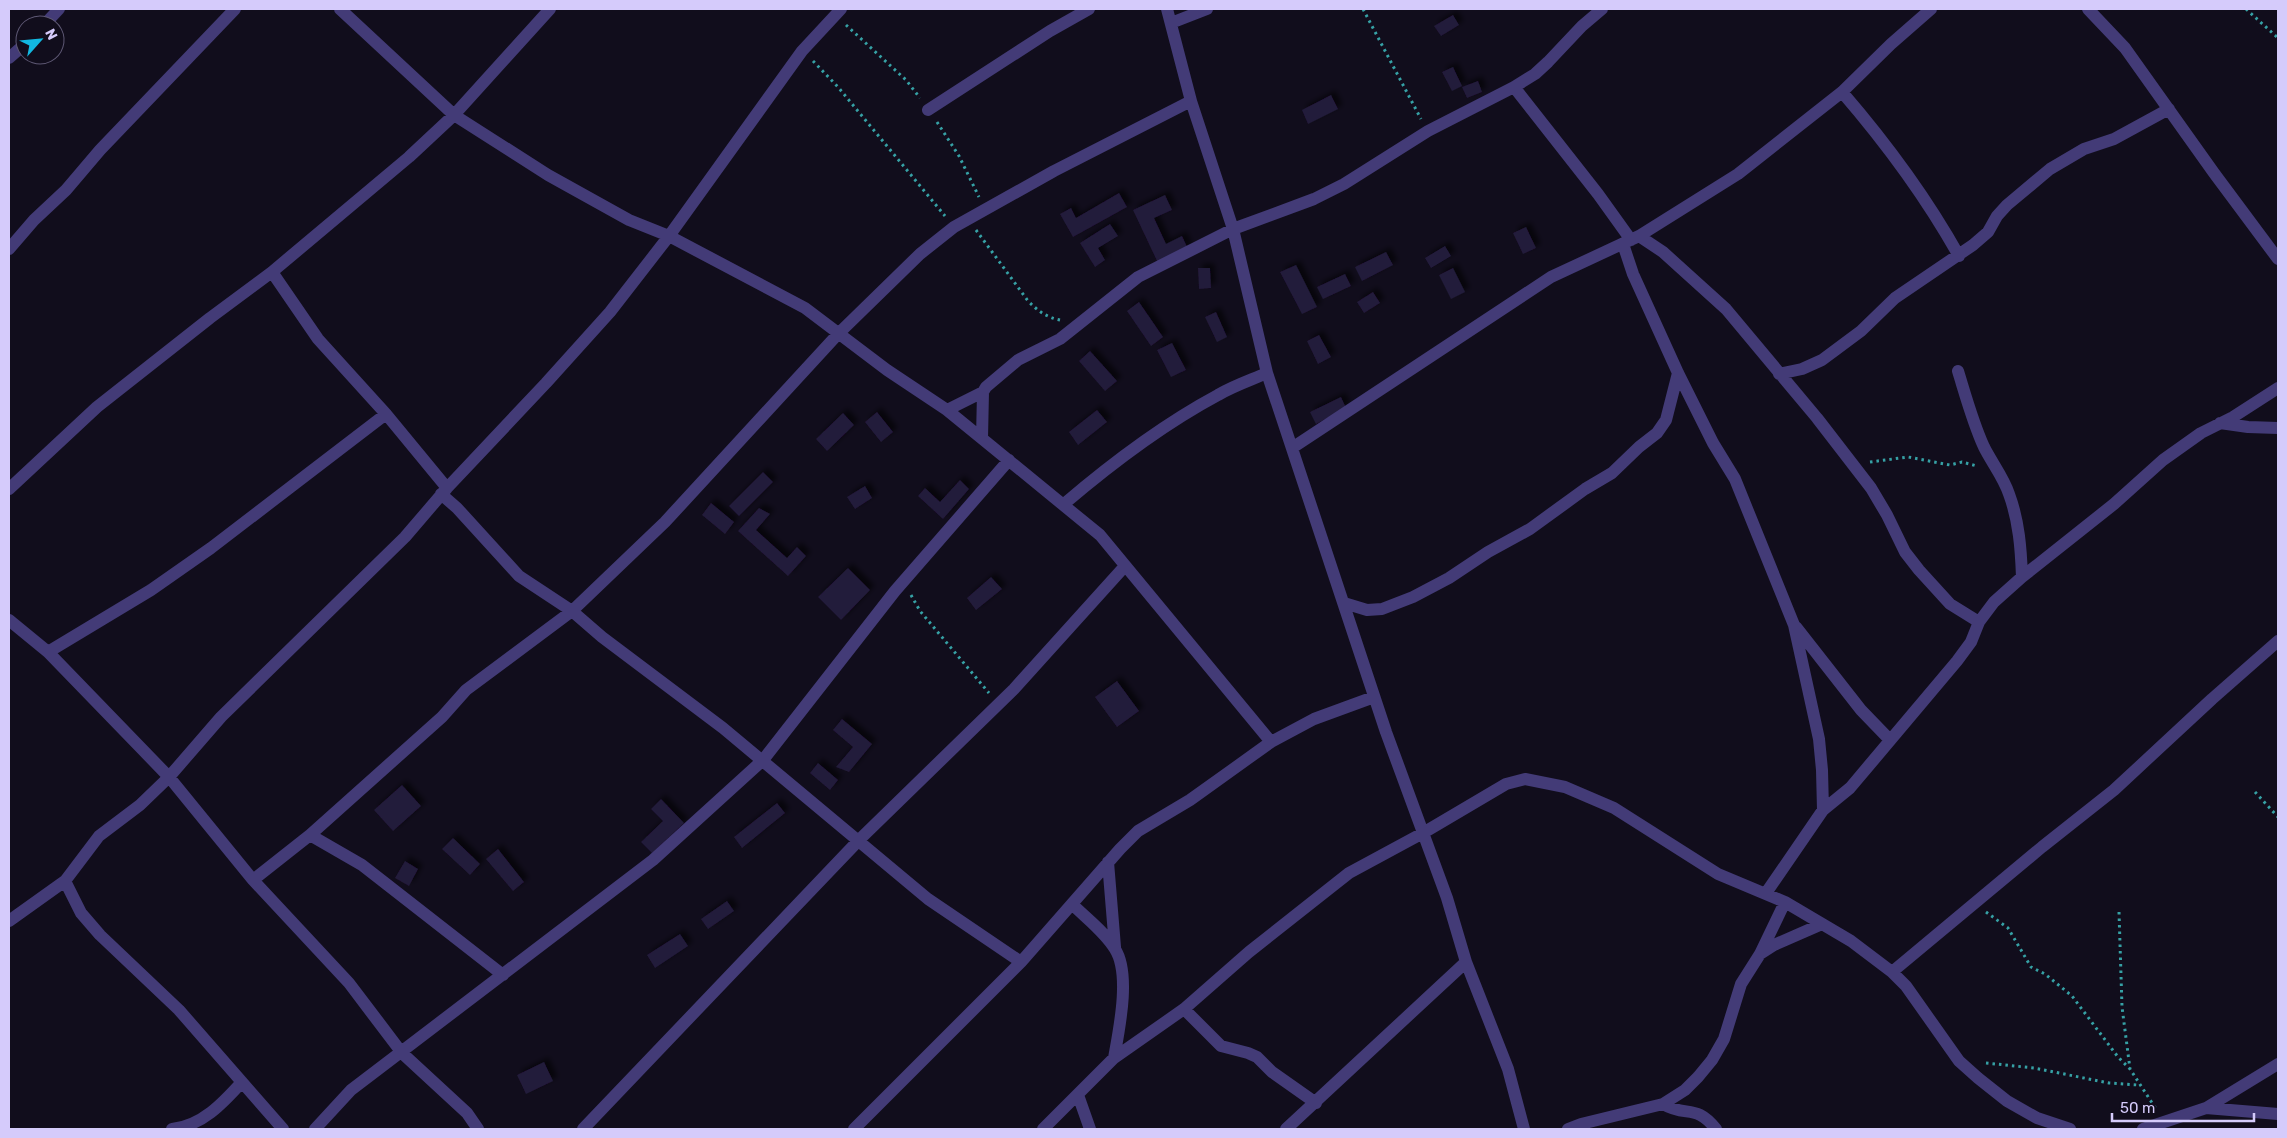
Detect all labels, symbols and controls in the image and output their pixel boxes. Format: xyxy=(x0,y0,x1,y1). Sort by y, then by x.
north arrow xyxy=(15,15,65,65)
text: N xyxy=(41,26,61,43)
scale bar xyxy=(2112,1090,2254,1122)
text: 50 m xyxy=(2120,1099,2155,1117)

